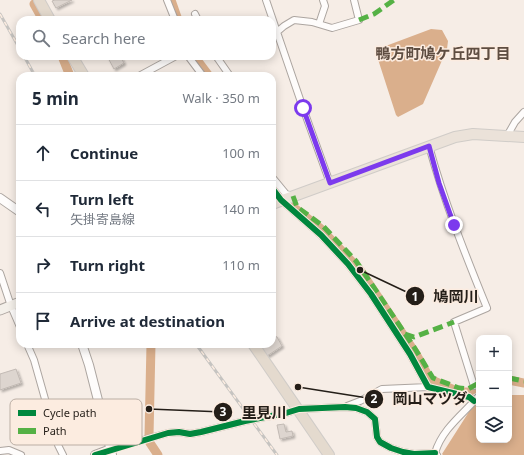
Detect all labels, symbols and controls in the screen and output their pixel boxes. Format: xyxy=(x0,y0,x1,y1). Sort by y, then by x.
search box xyxy=(16,16,276,60)
icon: search xyxy=(30,27,52,49)
text: Search here xyxy=(62,28,145,48)
district label: 鴨方町鳩ケ丘四丁目 xyxy=(375,43,511,63)
text: 5 min xyxy=(32,87,79,110)
text: Walk · 350 m xyxy=(182,89,260,107)
route start xyxy=(294,99,312,117)
icon: ahead xyxy=(32,142,54,164)
text: Continue xyxy=(70,143,138,163)
text: 100 m xyxy=(222,144,260,162)
text: Turn left xyxy=(70,189,134,209)
icon: left xyxy=(32,198,54,220)
text: 140 m xyxy=(222,200,260,218)
text: 矢掛寄島線 xyxy=(70,210,135,228)
route end xyxy=(445,216,463,234)
icon: right xyxy=(32,254,54,276)
text: Turn right xyxy=(70,255,145,275)
text: 110 m xyxy=(222,256,260,274)
callout: 鳩岡川 xyxy=(405,283,486,310)
text: 鳩岡川 xyxy=(433,286,479,306)
text: 1 xyxy=(412,288,418,305)
icon: arrive xyxy=(32,310,54,332)
text: Arrive at destination xyxy=(70,311,225,331)
map controls xyxy=(476,335,512,443)
button: + xyxy=(476,335,512,371)
button: − xyxy=(476,371,512,407)
callout: 岡山マツダ xyxy=(364,385,475,412)
text: 岡山マツダ xyxy=(392,388,468,408)
text: 2 xyxy=(371,390,378,407)
legend xyxy=(10,399,142,445)
callout: 里見川 xyxy=(213,399,294,426)
text: 里見川 xyxy=(241,402,287,422)
text: 3 xyxy=(220,403,227,420)
text: Cycle path xyxy=(43,405,96,420)
button: layers xyxy=(476,407,512,443)
text: Path xyxy=(43,423,67,438)

